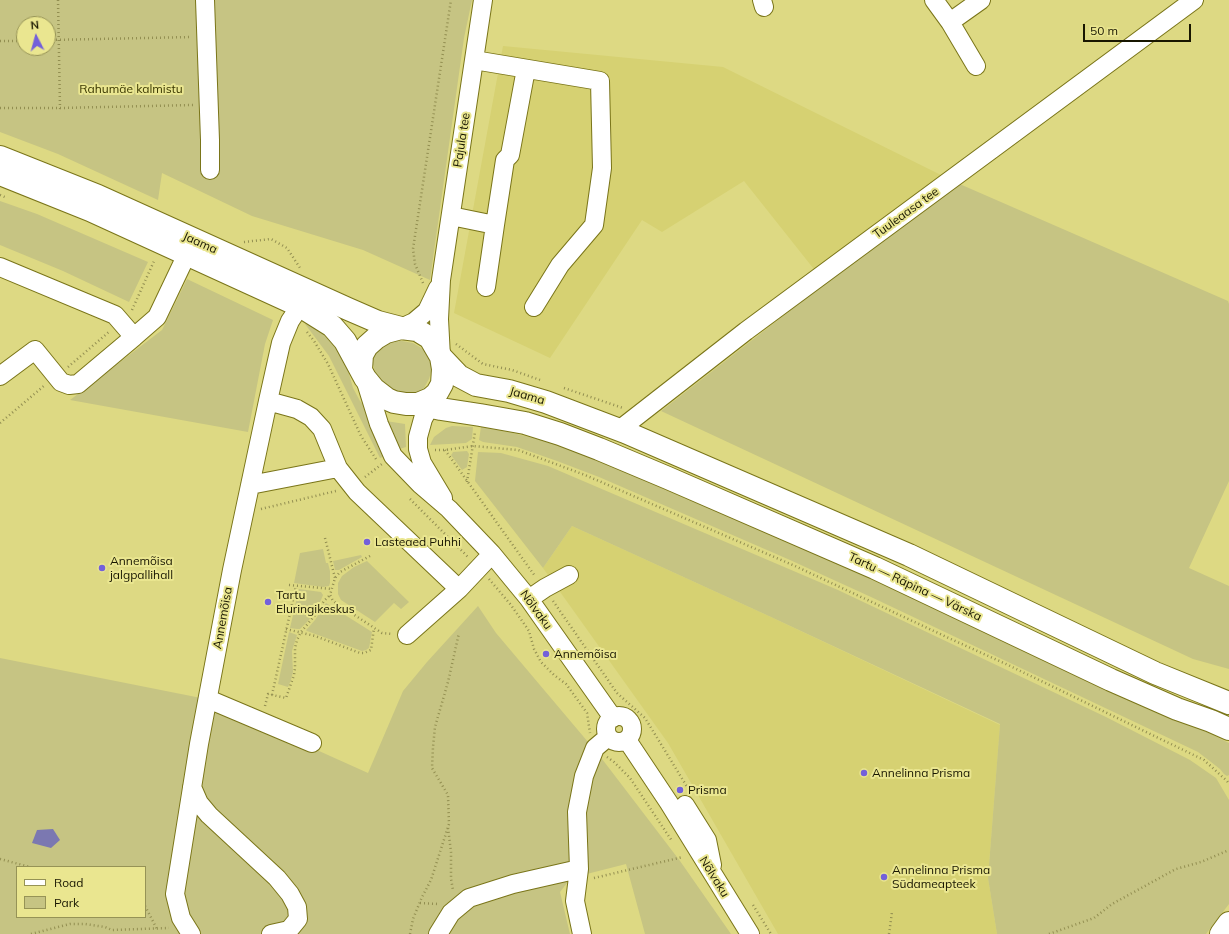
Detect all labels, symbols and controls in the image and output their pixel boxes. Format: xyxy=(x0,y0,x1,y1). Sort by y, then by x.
north arrow xyxy=(16,16,56,56)
scale bar xyxy=(1085,16,1193,42)
text: N xyxy=(30,18,40,32)
text: 50 m xyxy=(1090,23,1118,38)
park label: Rahumäe kalmistu xyxy=(79,82,183,96)
street label: Pajula tee xyxy=(451,112,473,168)
street label: Tuuleaasa tee xyxy=(870,184,942,242)
street label: Jaama xyxy=(181,229,219,257)
street label: Jaama xyxy=(508,384,546,408)
place label: Lasteaed Puhhi xyxy=(375,535,461,549)
marker: Lasteaed Puhhi xyxy=(362,537,372,547)
street label: Tartu — Räpina — Värska xyxy=(846,550,984,624)
place label: Annemõisa jalgpallihall xyxy=(110,554,173,582)
marker: Annemõisa jalgpallihall xyxy=(97,563,107,573)
street label: Annemõisa xyxy=(210,586,236,650)
street label: Nõlvaku xyxy=(517,587,555,633)
place label: Tartu Eluringikeskus xyxy=(276,588,355,616)
marker: Tartu Eluringikeskus xyxy=(263,597,273,607)
place label: Annemõisa xyxy=(554,647,617,661)
marker: Annemõisa xyxy=(541,649,551,659)
place label: Annelinna Prisma xyxy=(872,766,970,780)
marker: Annelinna Prisma xyxy=(859,768,869,778)
place label: Prisma xyxy=(688,783,727,797)
marker: Prisma xyxy=(675,785,685,795)
street label: Nõlvaku xyxy=(696,854,732,900)
place label: Annelinna Prisma Südameapteek xyxy=(892,863,990,891)
legend xyxy=(16,866,146,918)
marker: Annelinna Prisma Südameapteek xyxy=(879,872,889,882)
text: Road xyxy=(54,875,83,890)
text: Park xyxy=(54,895,79,910)

